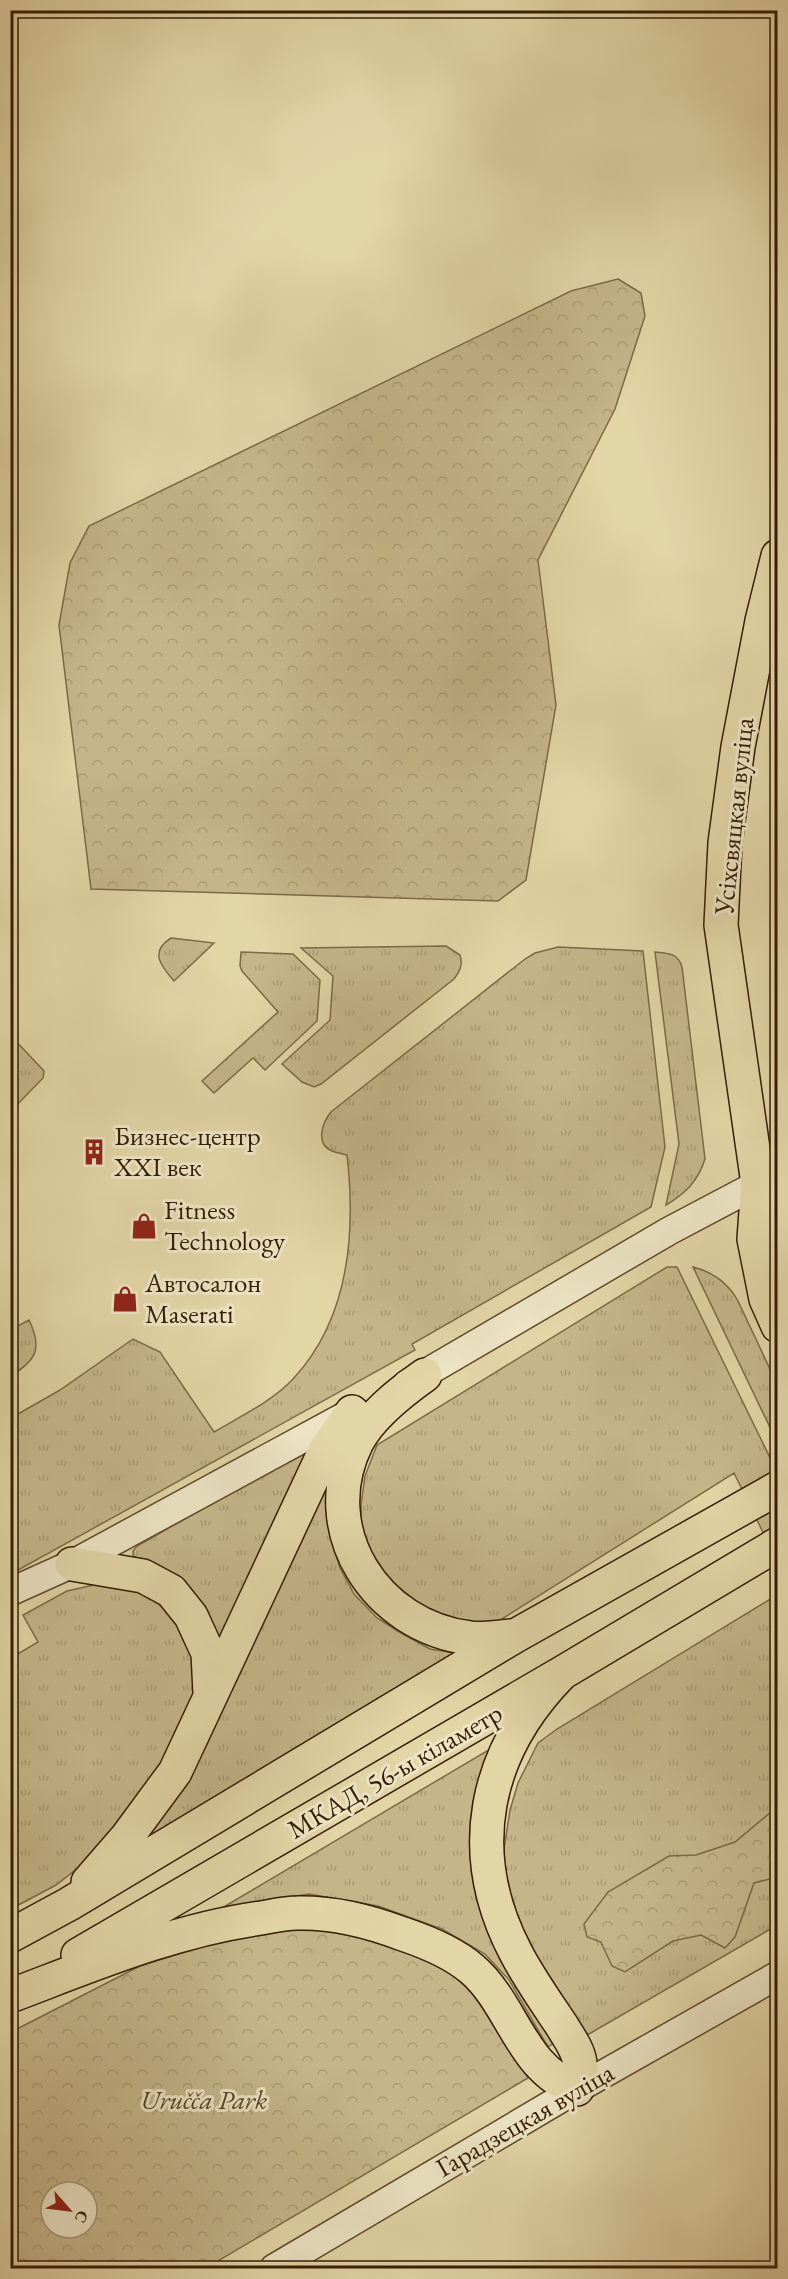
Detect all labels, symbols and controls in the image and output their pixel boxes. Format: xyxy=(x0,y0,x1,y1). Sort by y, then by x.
street label: Усіхсвяцкая вуліца xyxy=(706,715,761,917)
place label: Бизнес-центр XXI век xyxy=(113,1118,261,1184)
building icon: Бизнес-центр XXI век xyxy=(79,1137,109,1167)
place label: Fitness Technology xyxy=(164,1192,285,1258)
shop icon: Fitness Technology xyxy=(129,1211,159,1241)
place label: Автосалон Maserati xyxy=(144,1265,261,1331)
shop icon: Автосалон Maserati xyxy=(110,1284,140,1314)
street label: МКАД, 56-ы кіламетр xyxy=(281,1695,509,1846)
street label: Гарадзецкая вуліца xyxy=(429,2054,620,2185)
park label: Uručča Park xyxy=(141,2082,267,2117)
north arrow xyxy=(39,2180,99,2240)
text: С xyxy=(70,2207,94,2227)

